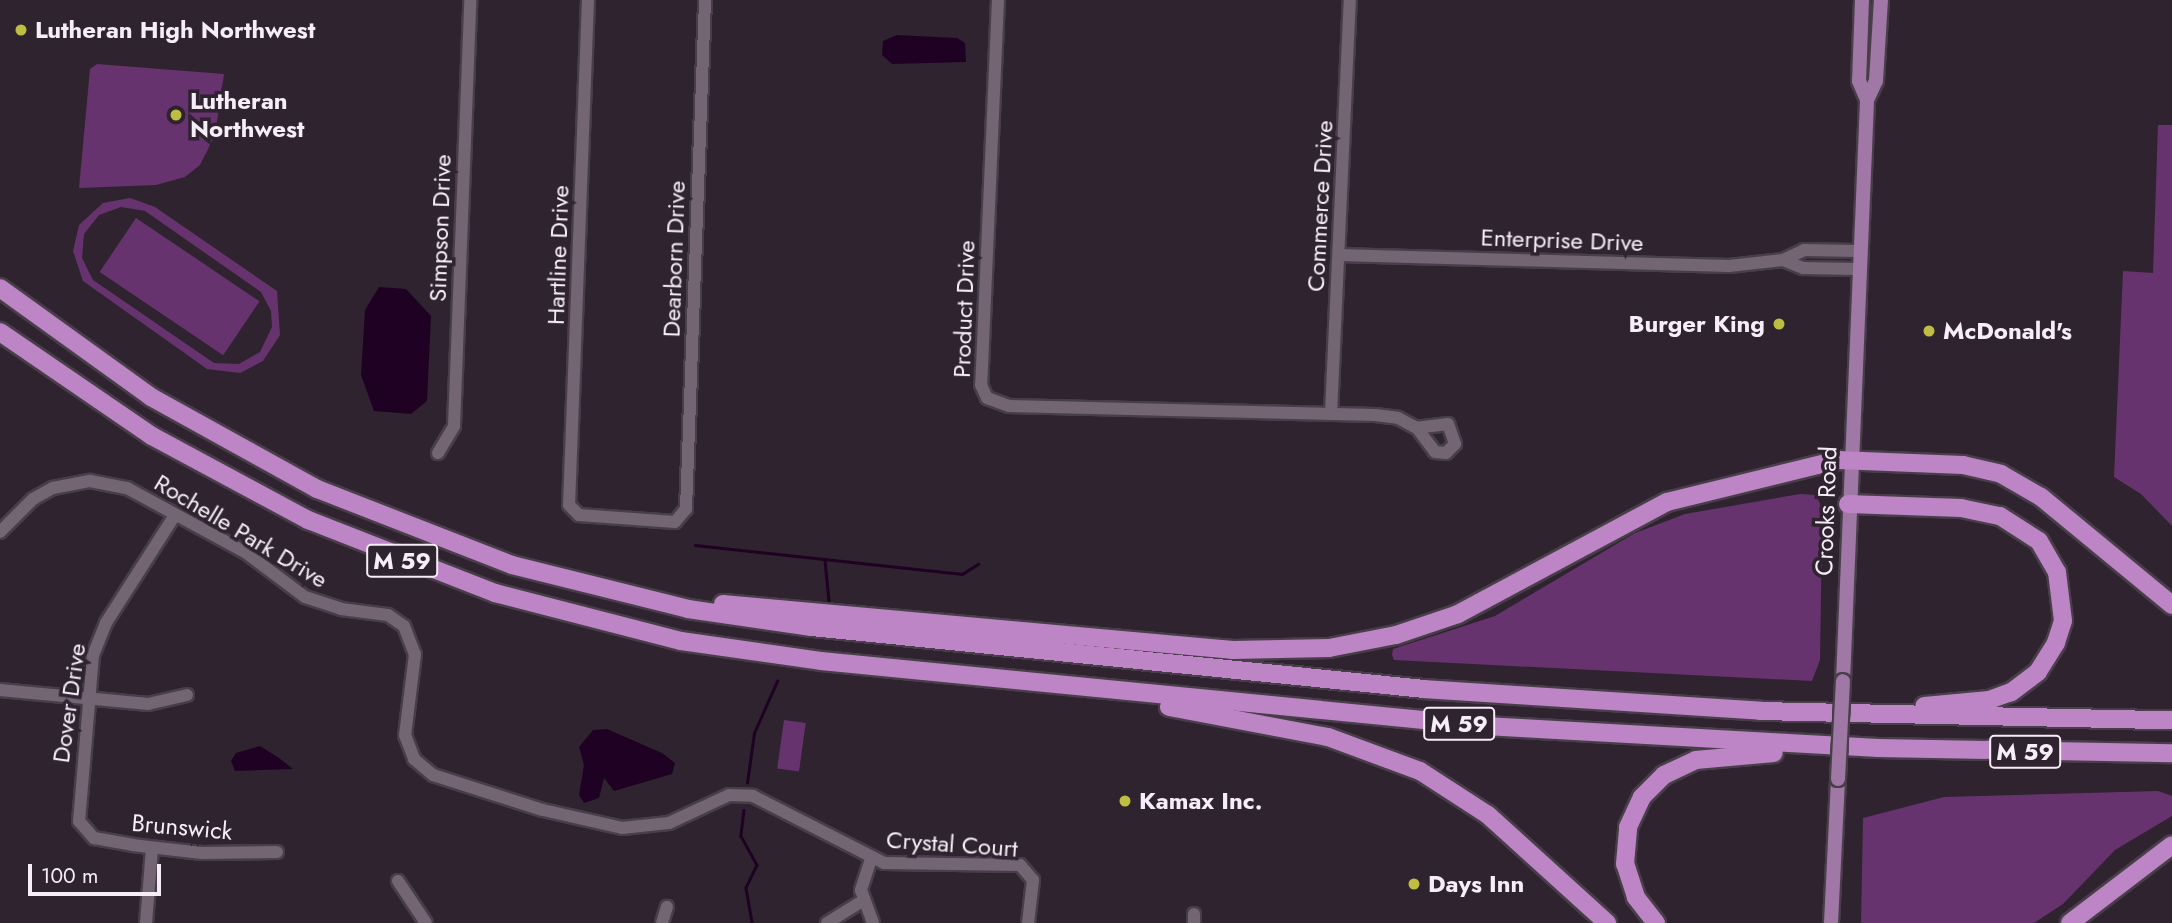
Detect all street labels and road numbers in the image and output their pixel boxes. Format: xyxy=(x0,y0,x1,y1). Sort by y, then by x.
street label: Commerce Drive xyxy=(1301,120,1339,292)
street label: Simpson Drive xyxy=(423,154,457,302)
street label: Dearborn Drive xyxy=(657,180,691,338)
street label: Hartline Drive xyxy=(541,185,575,325)
street label: Enterprise Drive xyxy=(1480,223,1644,257)
street label: Product Drive xyxy=(947,240,981,378)
street label: Crooks Road xyxy=(1809,446,1843,576)
street label: Rochelle Park Drive xyxy=(149,468,333,594)
road number: M 59 xyxy=(365,541,439,580)
street label: Dover Drive xyxy=(46,641,92,765)
road number: M 59 xyxy=(1422,704,1496,744)
road number: M 59 xyxy=(1988,732,2062,772)
street label: Brunswick xyxy=(130,808,234,846)
street label: Crystal Court xyxy=(885,825,1019,863)

